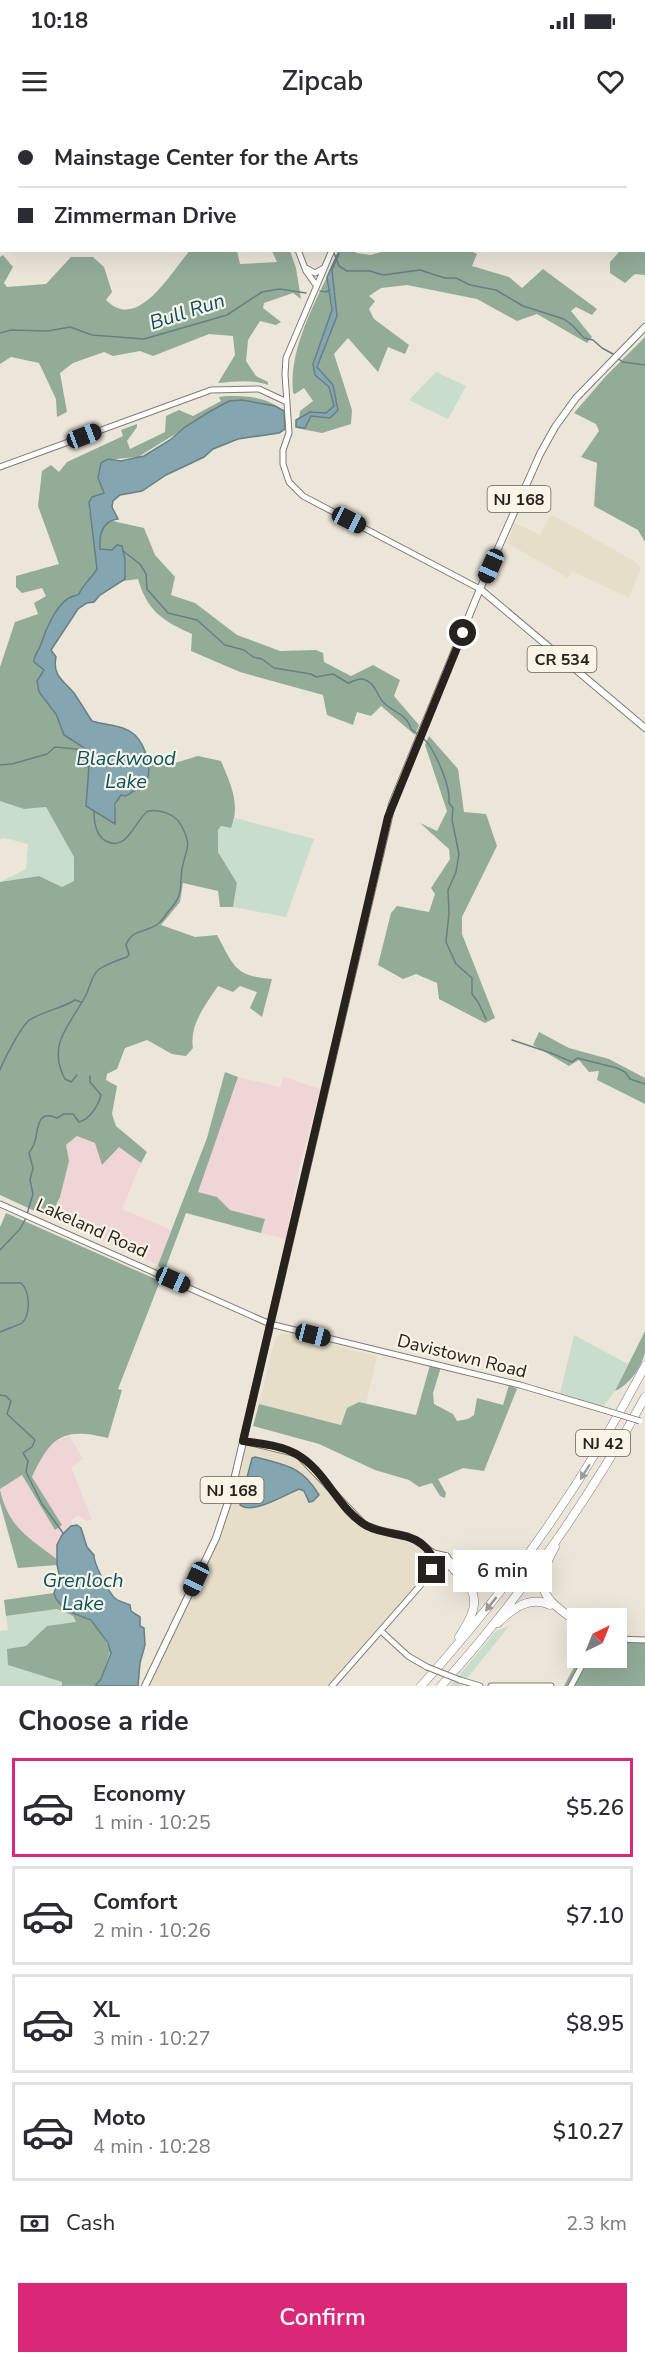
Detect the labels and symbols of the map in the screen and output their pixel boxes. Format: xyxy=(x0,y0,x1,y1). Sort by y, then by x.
water label: Bull Run xyxy=(146,287,228,336)
car xyxy=(64,421,104,451)
road number: NJ 168 xyxy=(488,486,550,512)
car xyxy=(329,504,369,536)
car xyxy=(475,546,507,586)
route start xyxy=(449,619,476,646)
road number: CR 534 xyxy=(528,646,596,672)
water label: Blackwood Lake xyxy=(76,745,176,795)
street label: Lakeland Road xyxy=(32,1193,152,1263)
car xyxy=(153,1264,193,1296)
car xyxy=(293,1322,333,1348)
street label: Davistown Road xyxy=(395,1328,529,1384)
road number: NJ 42 xyxy=(576,1430,630,1456)
one-way arrow xyxy=(579,1464,590,1480)
road number: NJ 168 xyxy=(200,1477,264,1503)
callout: 6 min xyxy=(453,1549,552,1591)
route end xyxy=(418,1556,445,1583)
car xyxy=(180,1559,212,1599)
water label: Grenloch Lake xyxy=(42,1567,124,1617)
one-way arrow xyxy=(486,1596,498,1611)
north arrow xyxy=(567,1608,627,1668)

